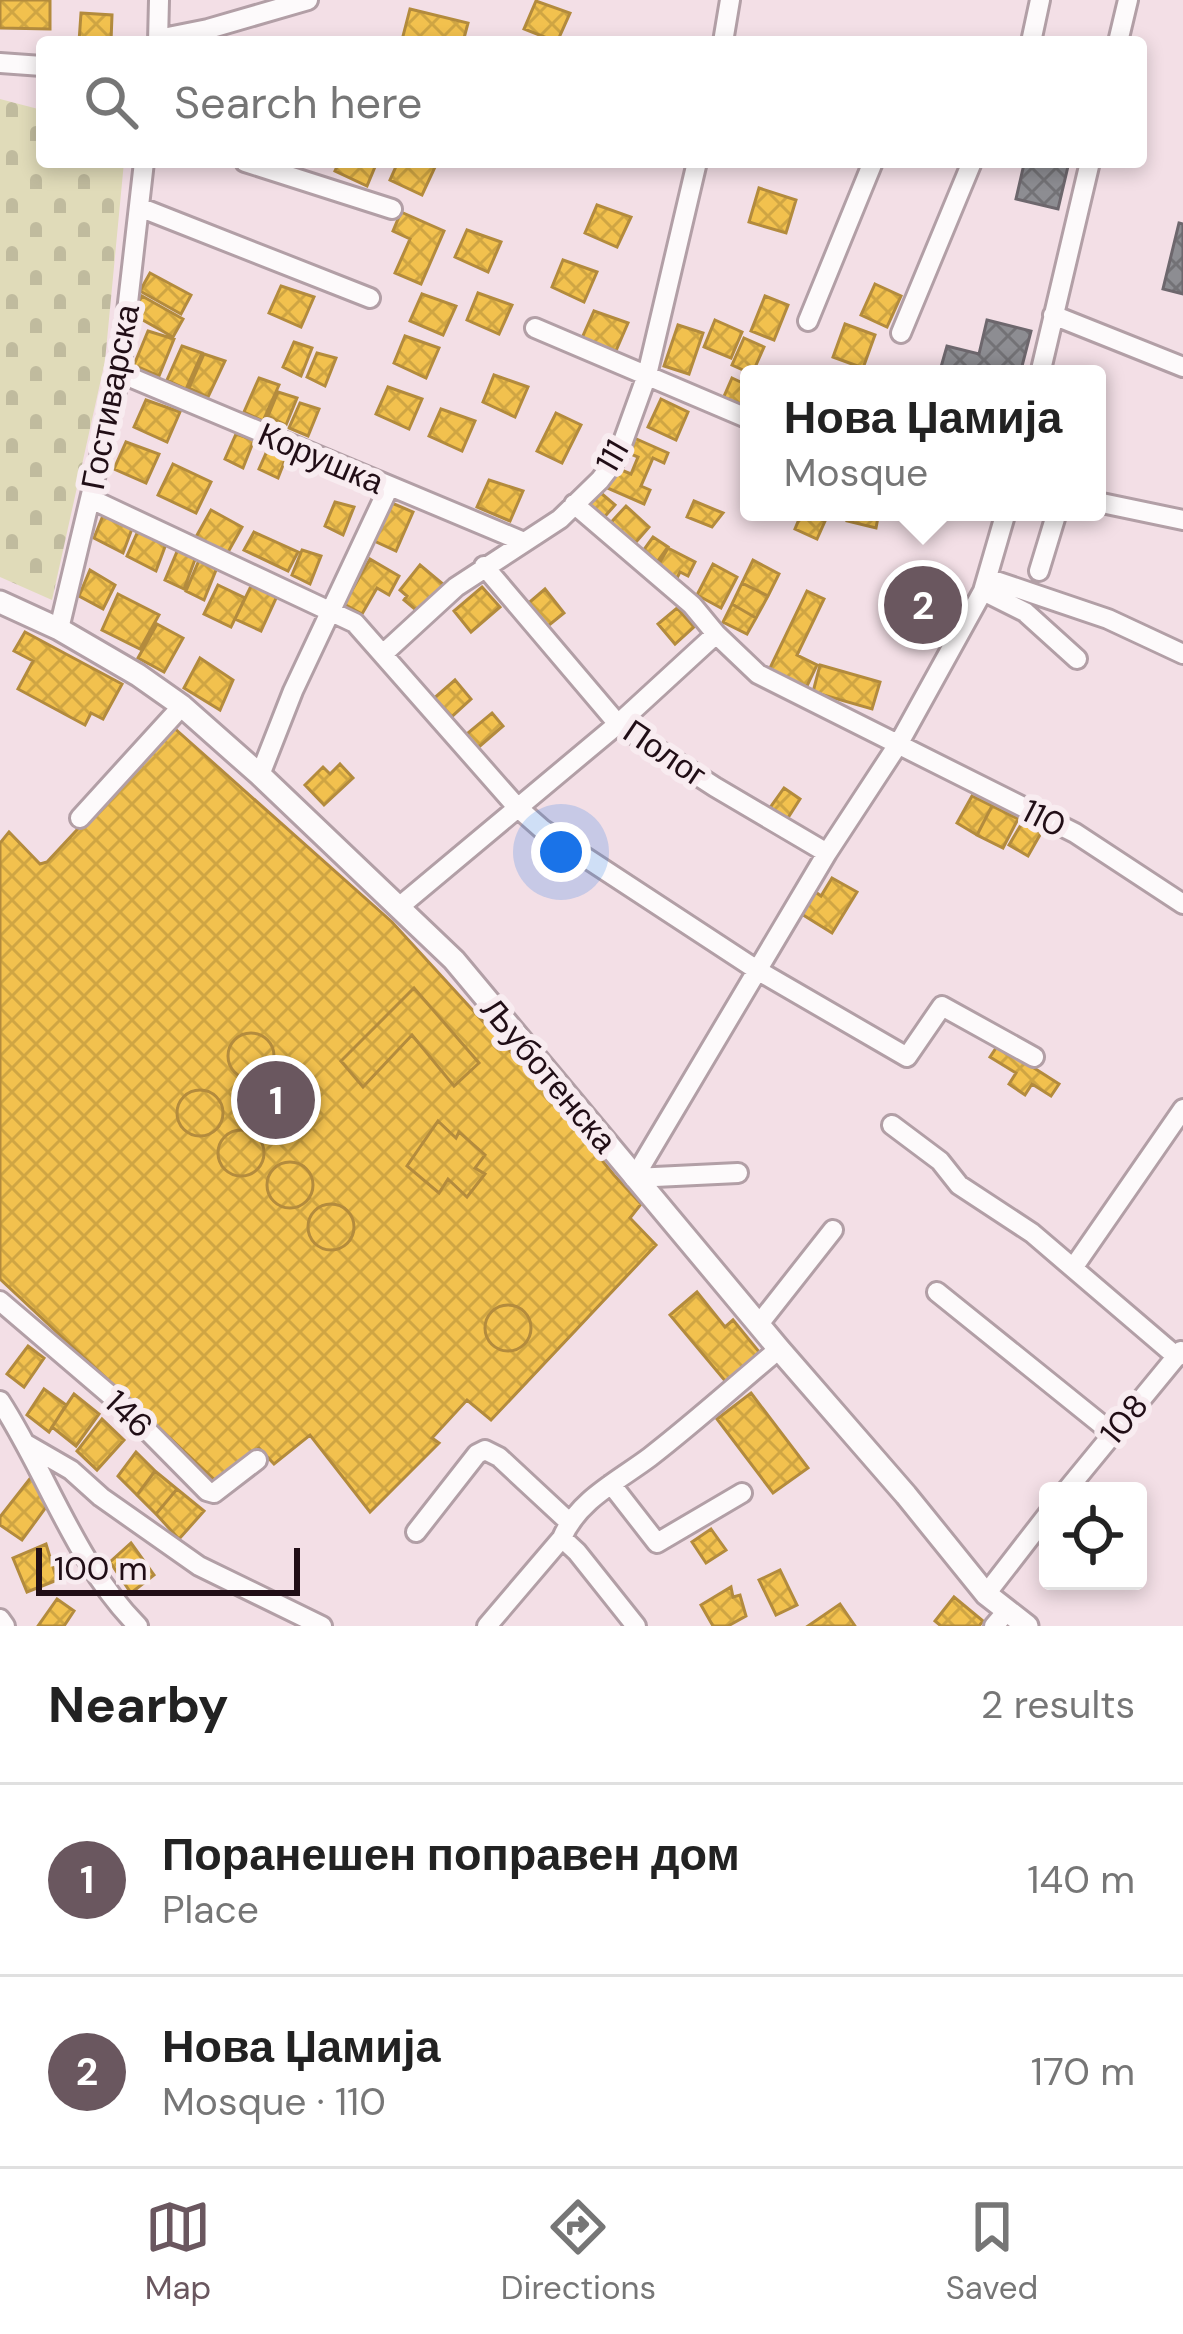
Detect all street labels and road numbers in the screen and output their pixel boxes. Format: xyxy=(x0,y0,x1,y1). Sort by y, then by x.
street label: Гостиварска xyxy=(71,300,149,493)
street label: Корушка xyxy=(252,412,391,504)
street label: 111 xyxy=(586,432,638,480)
street label: Полог xyxy=(615,710,715,796)
street label: 110 xyxy=(1015,789,1073,847)
street label: Љуботенска xyxy=(472,989,627,1162)
street label: 146 xyxy=(96,1381,162,1447)
street label: 108 xyxy=(1091,1385,1157,1453)

